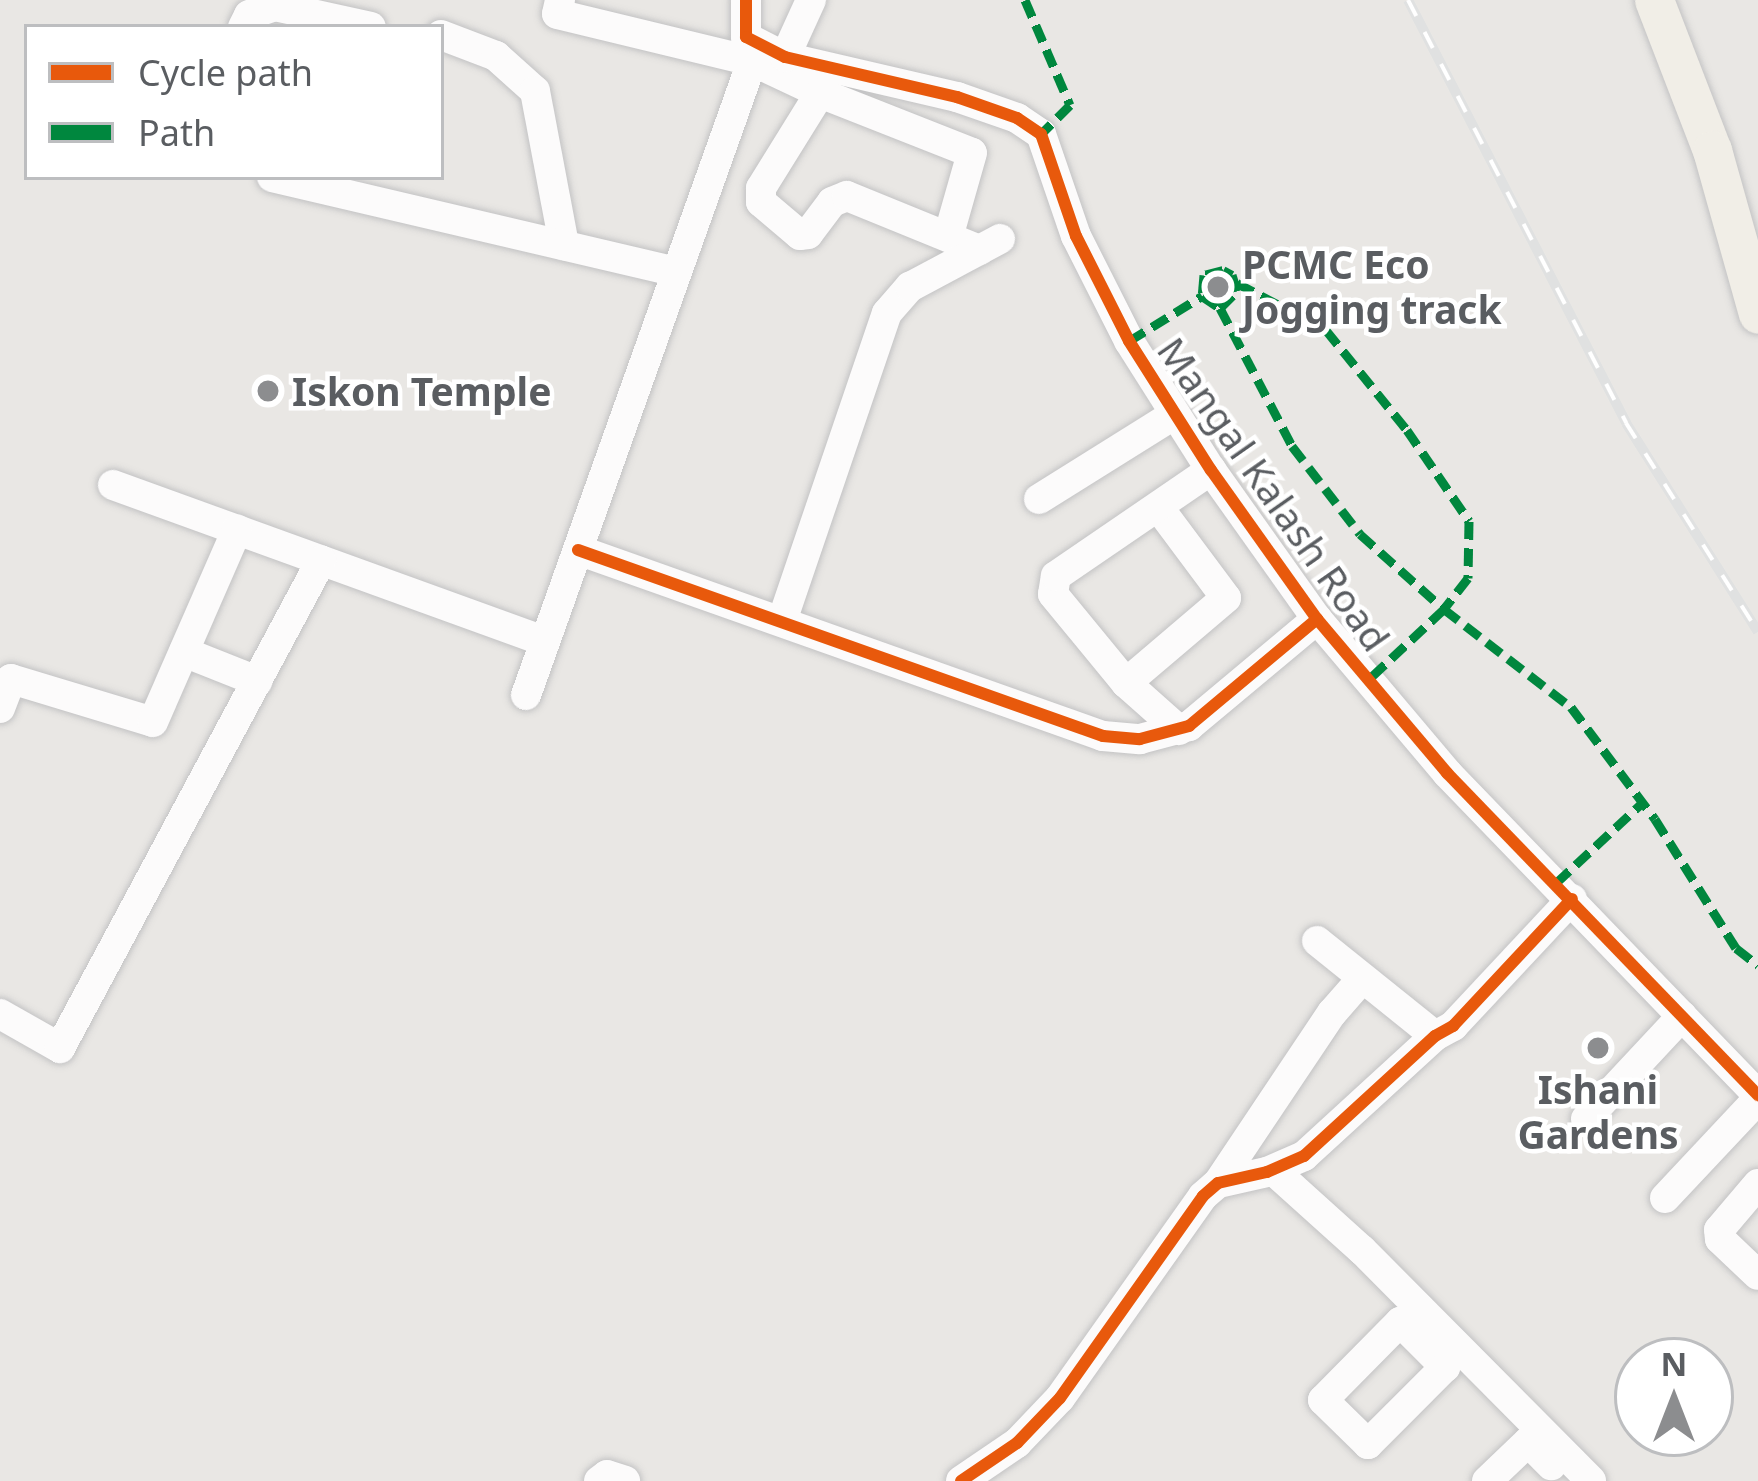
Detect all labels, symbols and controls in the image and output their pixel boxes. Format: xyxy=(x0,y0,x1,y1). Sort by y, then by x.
legend xyxy=(24,24,444,180)
text: Cycle path xyxy=(138,48,313,97)
text: Path xyxy=(138,108,215,157)
place label: PCMC Eco Jogging track xyxy=(1242,242,1502,333)
marker: PCMC Eco Jogging track xyxy=(1205,274,1231,300)
street label: Mangal Kalash Road xyxy=(1148,328,1400,660)
place label: Iskon Temple xyxy=(292,368,551,414)
marker: Iskon Temple xyxy=(255,378,281,404)
marker: Ishani Gardens xyxy=(1585,1035,1611,1061)
place label: Ishani Gardens xyxy=(1517,1067,1679,1158)
north arrow xyxy=(1614,1337,1734,1457)
text: N xyxy=(1661,1341,1687,1386)

